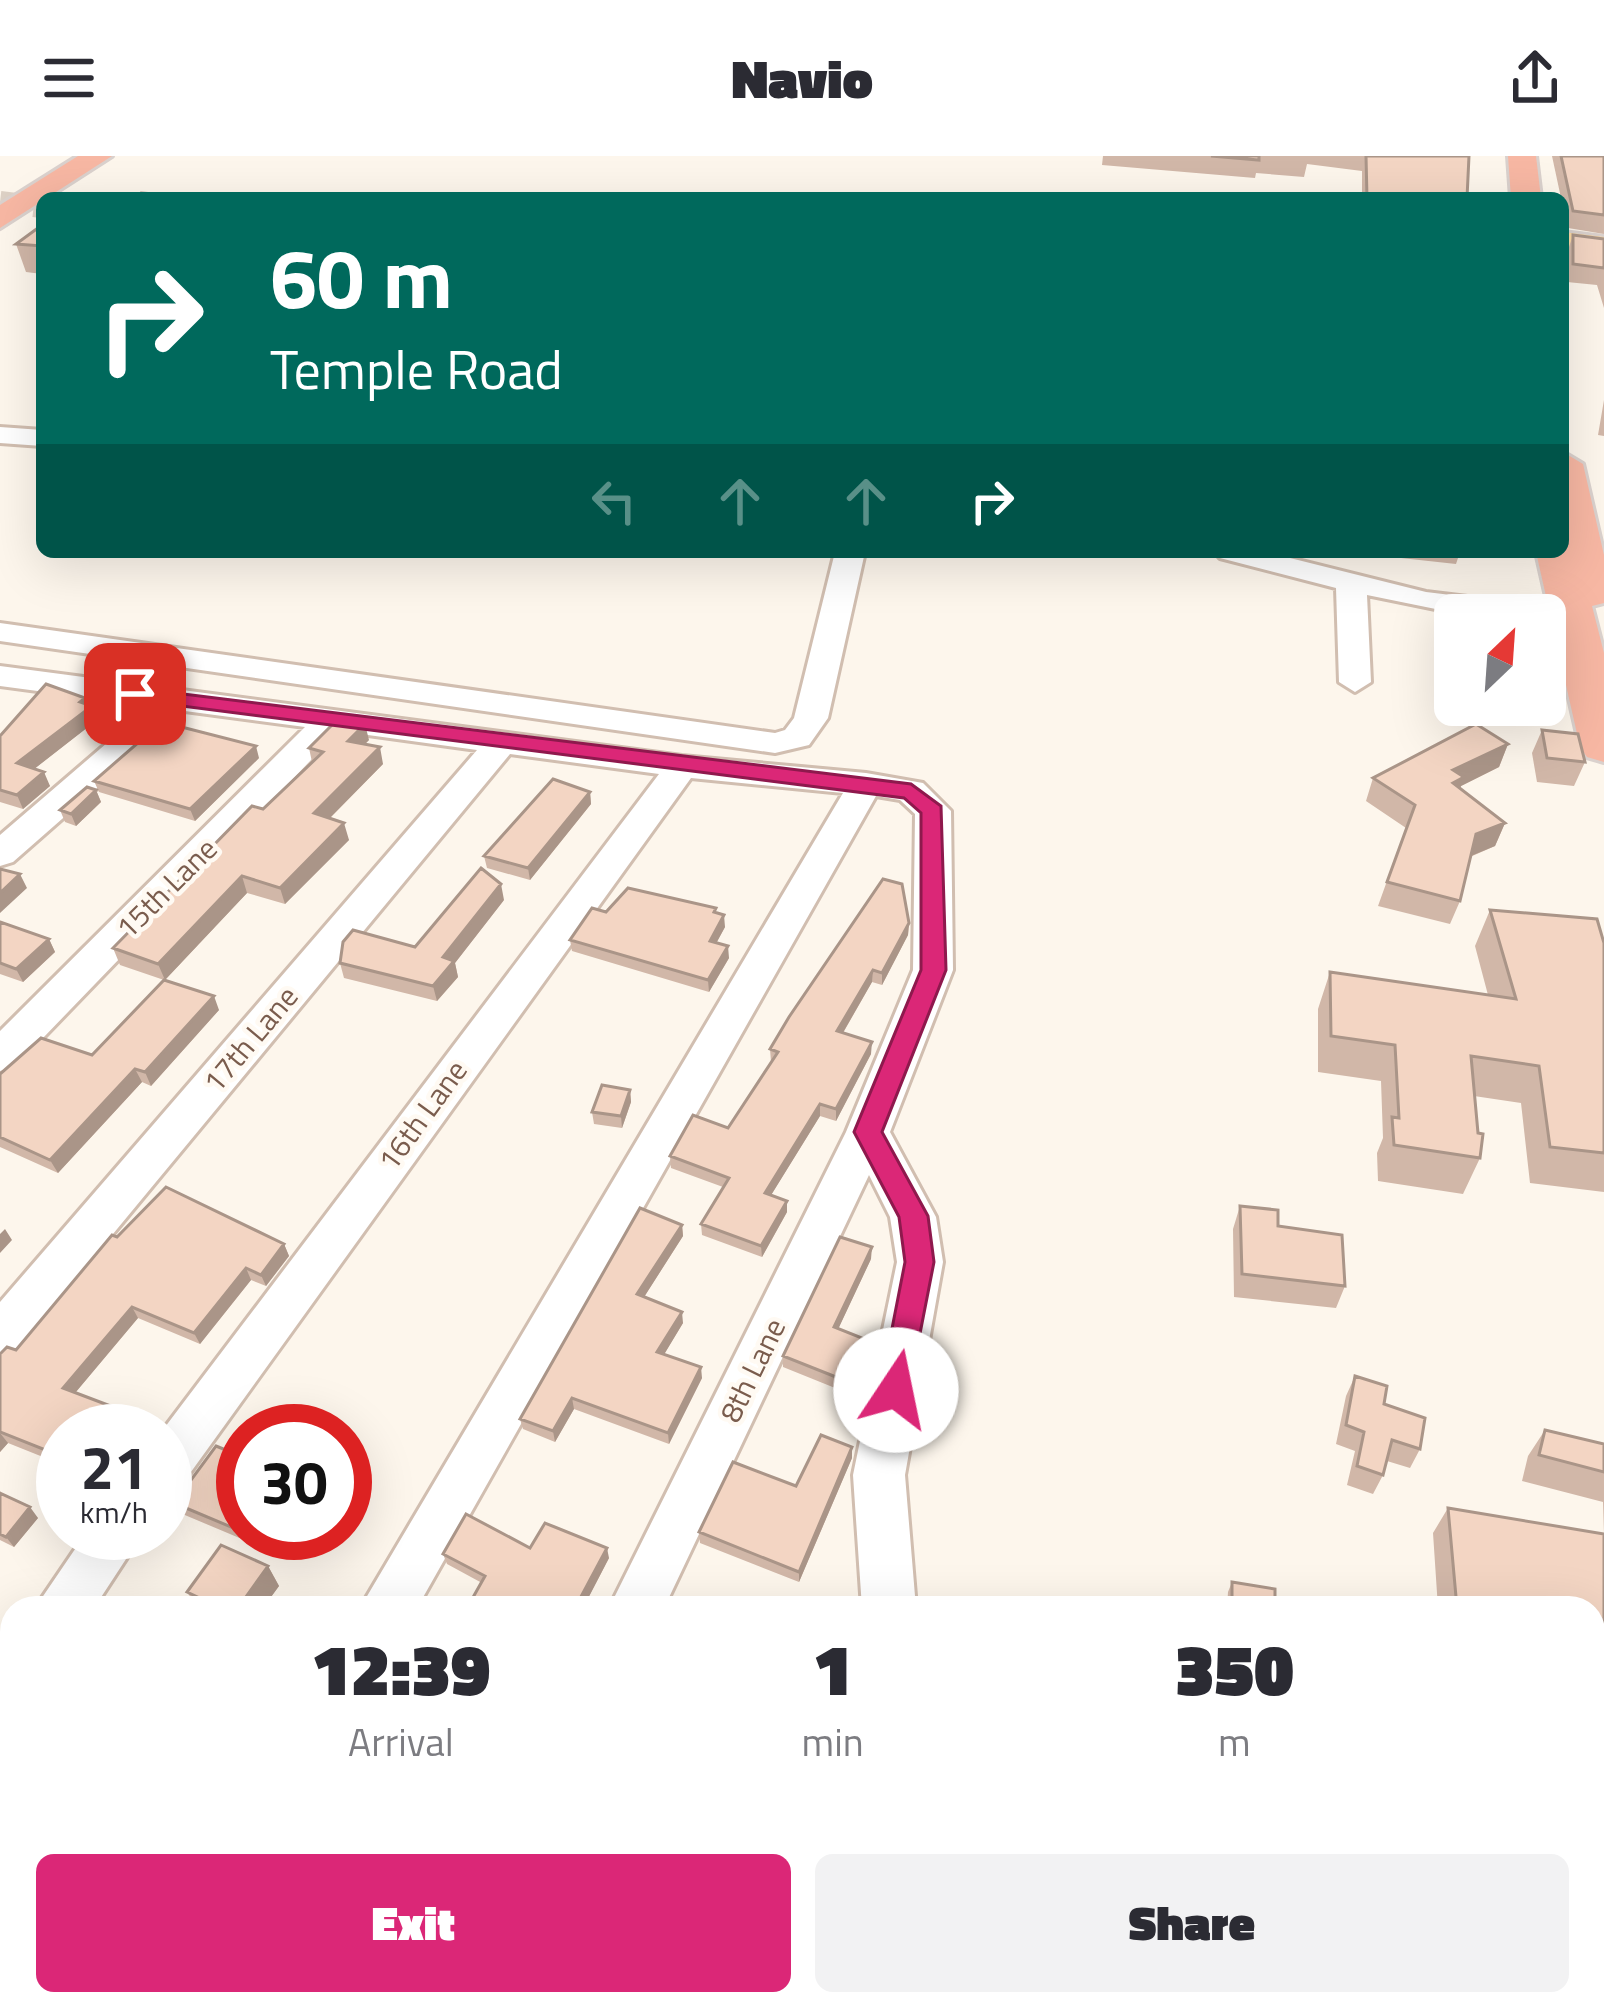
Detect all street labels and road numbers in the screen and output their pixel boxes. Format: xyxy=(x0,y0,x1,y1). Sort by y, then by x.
street label: 15th Lane xyxy=(105,827,227,949)
street label: 17th Lane xyxy=(191,975,309,1103)
street label: 16th Lane xyxy=(366,1050,478,1180)
street label: 8th Lane xyxy=(707,1310,797,1430)

